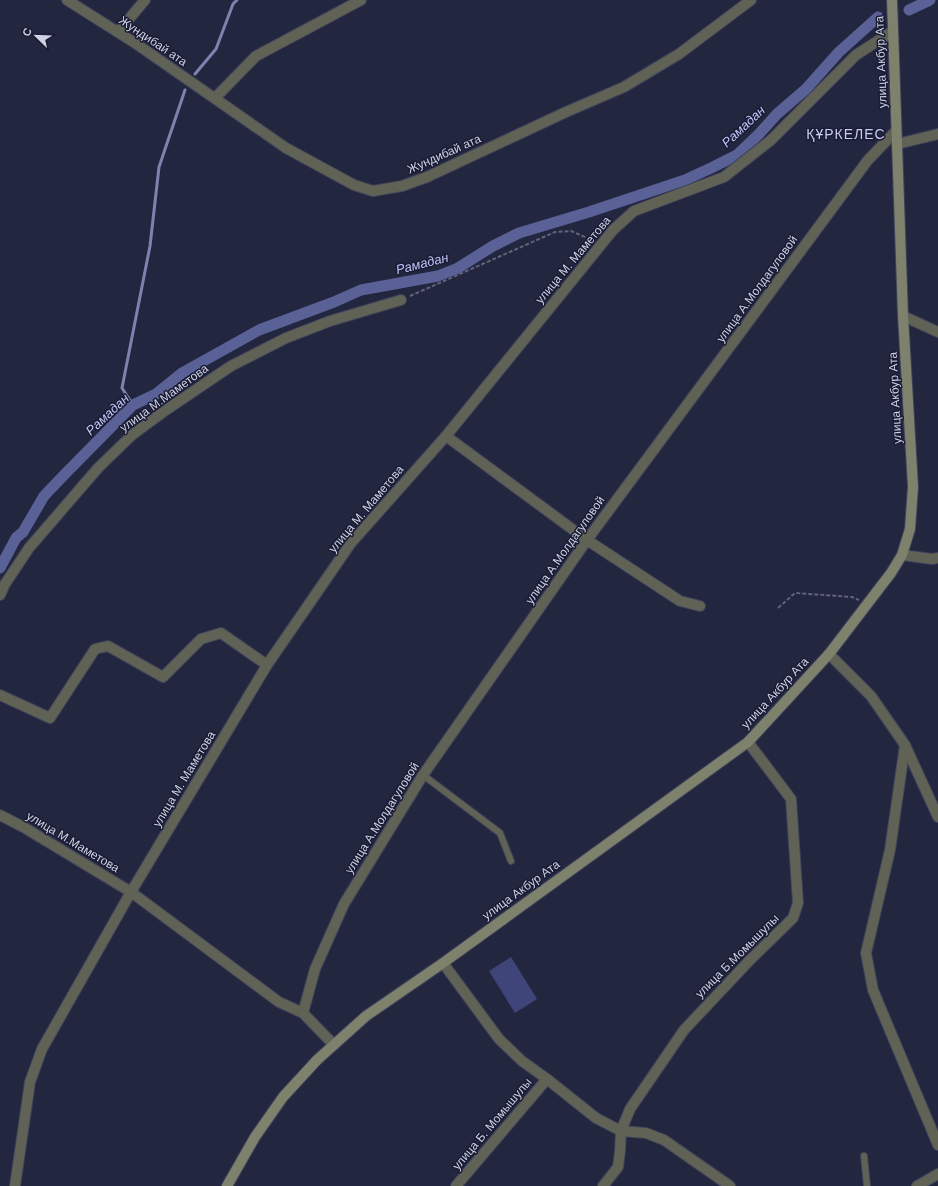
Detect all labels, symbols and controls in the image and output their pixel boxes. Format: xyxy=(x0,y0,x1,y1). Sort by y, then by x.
street label: Жундибай ата xyxy=(116,13,190,69)
street label: улица Акбур Ата xyxy=(872,15,890,108)
north arrow xyxy=(16,16,56,56)
text: С xyxy=(20,26,34,38)
water label: Рамадан xyxy=(719,103,768,150)
district label: ҚҰРКЕЛЕС xyxy=(806,126,886,142)
street label: Жундибай ата xyxy=(405,131,483,176)
street label: улица М. Маметова xyxy=(533,213,614,306)
street label: улица А.Молдагуловой xyxy=(714,233,800,345)
water label: Рамадан xyxy=(394,250,450,277)
street label: улица Акбур Ата xyxy=(886,351,904,444)
street label: улица М.Маметова xyxy=(117,361,211,435)
water label: Рамадан xyxy=(83,391,132,438)
street label: улица М. Маметова xyxy=(326,462,407,555)
street label: улица А.Молдагуловой xyxy=(522,493,608,607)
street label: улица Акбур Ата xyxy=(738,654,812,731)
street label: улица М. Маметова xyxy=(150,728,218,829)
street label: улица А.Молдагуловой xyxy=(342,760,422,876)
street label: улица М.Маметова xyxy=(24,809,122,875)
street label: улица Акбур Ата xyxy=(480,857,563,923)
street label: улица Б.Момышулы xyxy=(692,911,782,1001)
street label: улица Б. Момышулы xyxy=(450,1075,534,1173)

